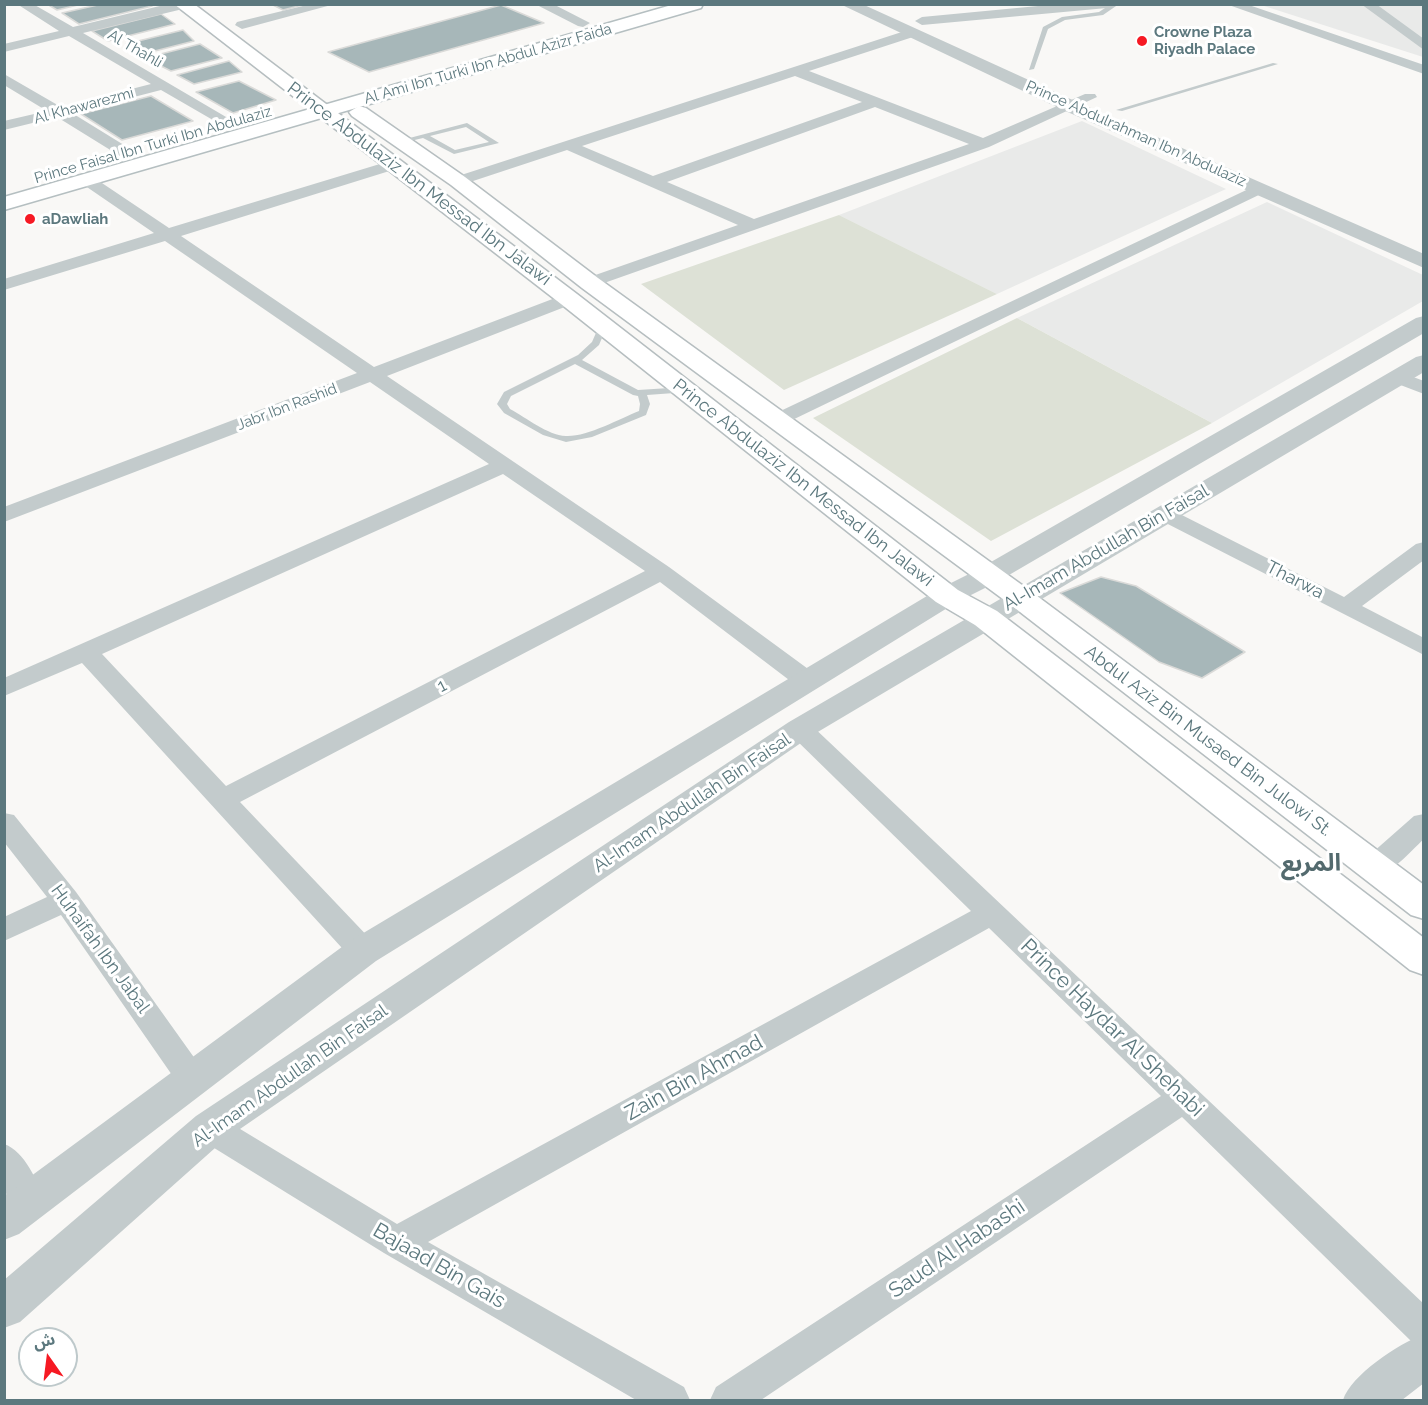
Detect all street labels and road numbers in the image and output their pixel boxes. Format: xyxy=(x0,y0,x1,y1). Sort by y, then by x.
street label: Al Ami Ibn Turki Ibn Abdul Azizr Faida xyxy=(362,20,614,108)
street label: Al Thahli xyxy=(104,26,166,72)
street label: Prince Abdulrahman Ibn Abdulaziz xyxy=(1023,77,1249,191)
street label: Prince Abdulaziz Ibn Messad Ibn Jalawi xyxy=(283,78,555,290)
street label: Al Khawarezmi xyxy=(32,84,136,128)
street label: Prince Faisal Ibn Turki Ibn Abdulaziz xyxy=(32,102,274,188)
street label: Prince Abdulaziz Ibn Messad Ibn Jalawi xyxy=(668,375,938,591)
street label: Jabr Ibn Rashid xyxy=(234,380,340,434)
street label: Al-Imam Abdullah Bin Faisal xyxy=(999,480,1213,616)
street label: Tharwa xyxy=(1263,556,1327,604)
street label: Abdul Aziz Bin Musaed Bin Julowi St. xyxy=(1080,641,1336,841)
street label: 1 xyxy=(434,675,450,697)
street label: Al-Imam Abdullah Bin Faisal xyxy=(589,729,795,877)
street label: Huhaifah Ibn Jabal xyxy=(46,880,154,1018)
street label: Prince Haydar Al Shehabi xyxy=(1015,934,1209,1122)
street label: Al-Imam Abdullah Bin Faisal xyxy=(188,1000,392,1152)
street label: Zain Bin Ahmad xyxy=(621,1030,767,1126)
street label: Saud Al Habashi xyxy=(884,1194,1030,1304)
street label: Bajaad Bin Gais xyxy=(368,1218,510,1314)

